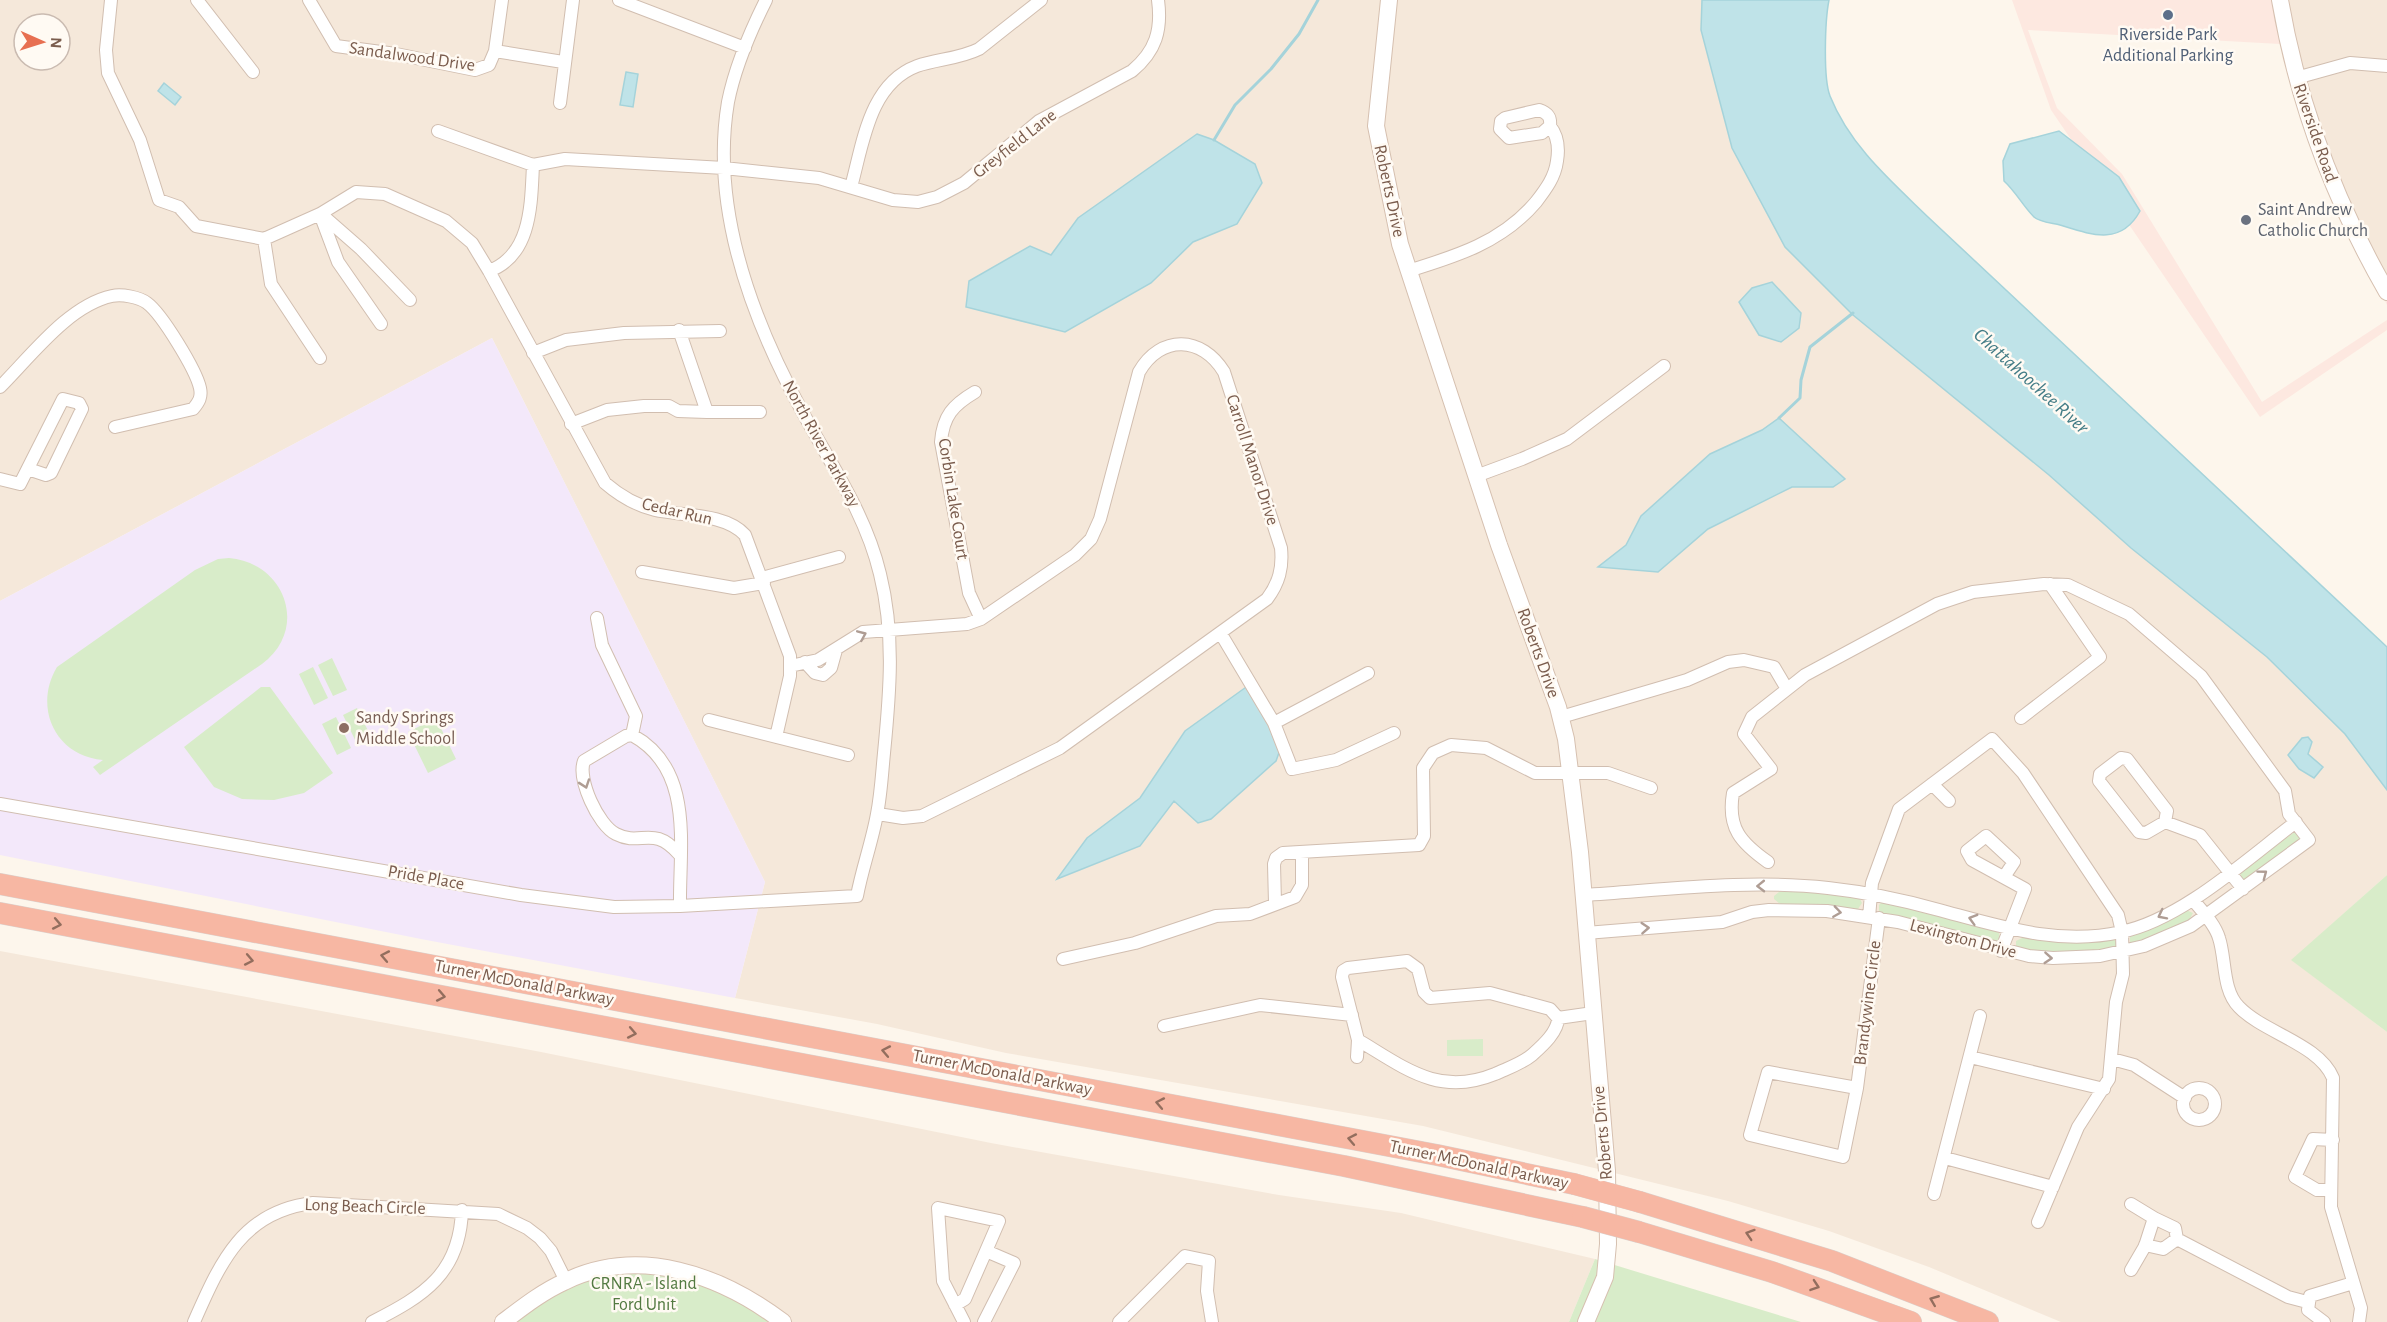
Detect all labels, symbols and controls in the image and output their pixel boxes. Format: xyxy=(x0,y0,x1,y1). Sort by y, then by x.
marker: Riverside Park Additional Parking xyxy=(2161,8,2175,22)
north arrow xyxy=(12,12,72,72)
place label: Riverside Park Additional Parking xyxy=(2103,26,2233,65)
text: N xyxy=(48,37,64,49)
street label: Sandalwood Drive xyxy=(348,39,476,75)
street label: Riverside Road xyxy=(2290,81,2340,185)
street label: Greyfield Lane xyxy=(970,106,1060,182)
street label: Roberts Drive xyxy=(1370,143,1408,239)
place label: Saint Andrew Catholic Church xyxy=(2258,201,2368,240)
marker: Saint Andrew Catholic Church xyxy=(2239,213,2253,227)
water label: Chattahoochee River xyxy=(1970,324,2093,438)
street label: North River Parkway xyxy=(779,378,863,511)
street label: Carroll Manor Drive xyxy=(1222,392,1282,528)
street label: Corbin Lake Court xyxy=(935,437,972,561)
street label: Cedar Run xyxy=(640,495,714,529)
street label: Roberts Drive xyxy=(1513,606,1563,700)
one-way arrow xyxy=(855,630,866,642)
place label: Sandy Springs Middle School xyxy=(356,709,455,748)
marker: Sandy Springs Middle School xyxy=(337,721,351,735)
one-way arrow xyxy=(577,779,590,789)
street label: Pride Place xyxy=(386,862,466,894)
one-way arrow xyxy=(2256,870,2267,881)
one-way arrow xyxy=(1756,880,1765,893)
one-way arrow xyxy=(1833,906,1842,918)
one-way arrow xyxy=(2158,908,2169,920)
one-way arrow xyxy=(1968,914,1978,927)
street label: Lexington Drive xyxy=(1908,916,2018,962)
one-way arrow xyxy=(52,917,62,930)
one-way arrow xyxy=(1640,922,1649,935)
street label: Brandywine Circle xyxy=(1851,939,1885,1067)
one-way arrow xyxy=(380,951,390,963)
one-way arrow xyxy=(2044,951,2053,964)
one-way arrow xyxy=(244,953,254,966)
street label: Turner McDonald Parkway xyxy=(433,957,615,1009)
one-way arrow xyxy=(436,990,445,1002)
one-way arrow xyxy=(628,1026,637,1038)
one-way arrow xyxy=(881,1045,891,1058)
street label: Turner McDonald Parkway xyxy=(911,1047,1093,1099)
street label: Roberts Drive xyxy=(1590,1085,1616,1181)
one-way arrow xyxy=(1156,1097,1166,1110)
one-way arrow xyxy=(1347,1133,1357,1146)
street label: Turner McDonald Parkway xyxy=(1388,1137,1570,1193)
street label: Long Beach Circle xyxy=(304,1196,426,1218)
one-way arrow xyxy=(1745,1229,1756,1241)
park label: CRNRA - Island Ford Unit xyxy=(591,1275,697,1314)
one-way arrow xyxy=(1809,1279,1820,1292)
one-way arrow xyxy=(1929,1295,1940,1307)

